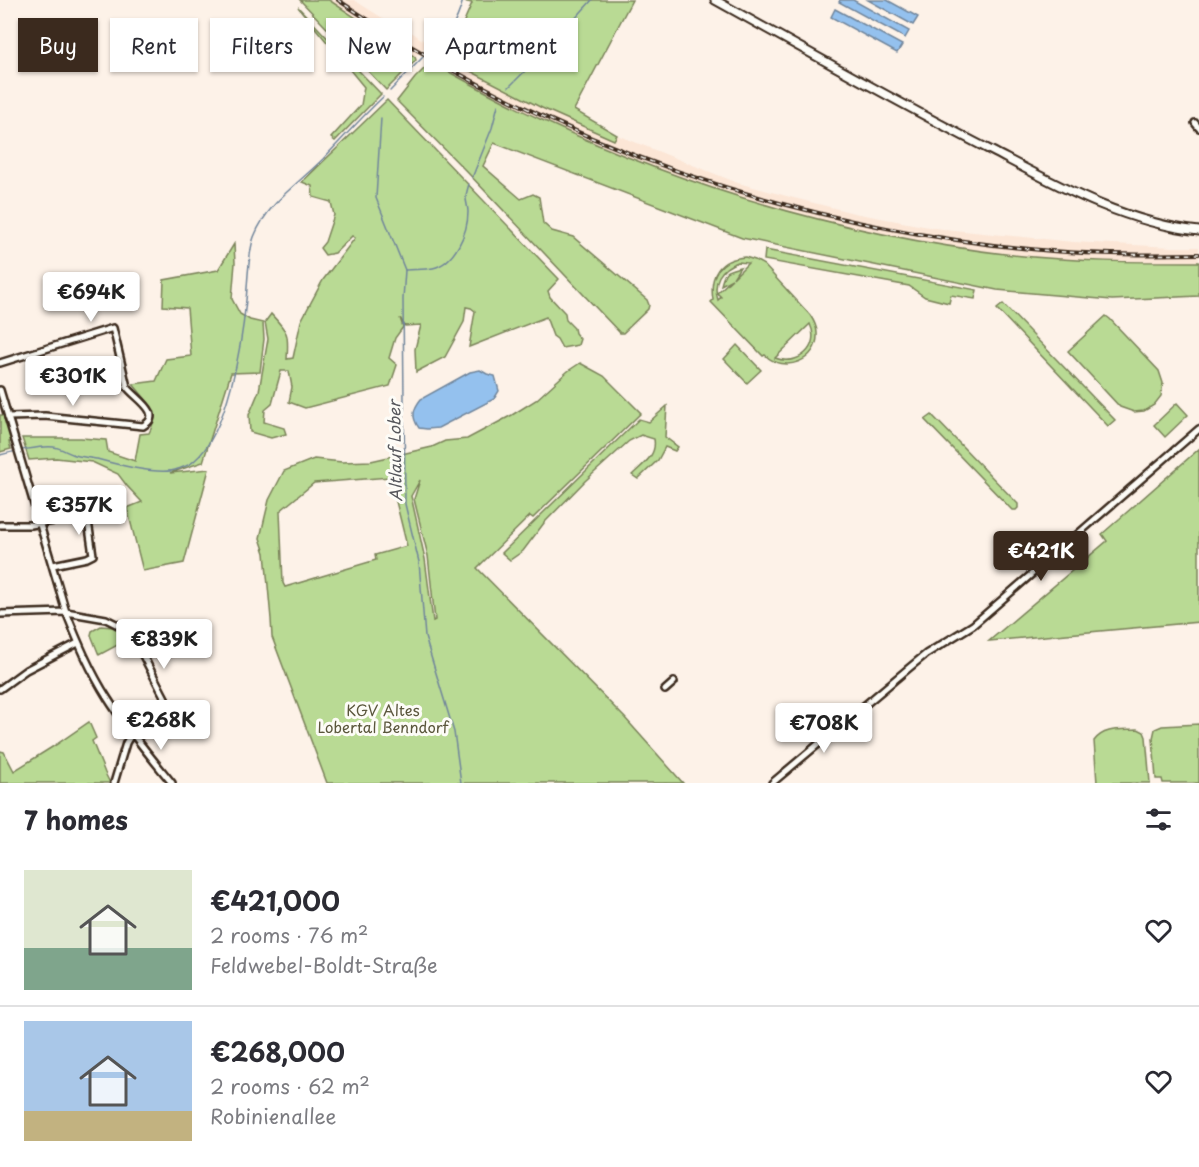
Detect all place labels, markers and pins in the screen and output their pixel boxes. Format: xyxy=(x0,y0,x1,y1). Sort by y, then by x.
pin: €694K xyxy=(49,272,133,323)
pin: €301K xyxy=(31,356,115,407)
pin: €357K xyxy=(37,485,121,536)
pin: €421K xyxy=(999,531,1083,582)
pin: €839K xyxy=(122,619,206,670)
pin: €268K xyxy=(119,700,203,751)
pin: €708K xyxy=(782,703,866,754)

